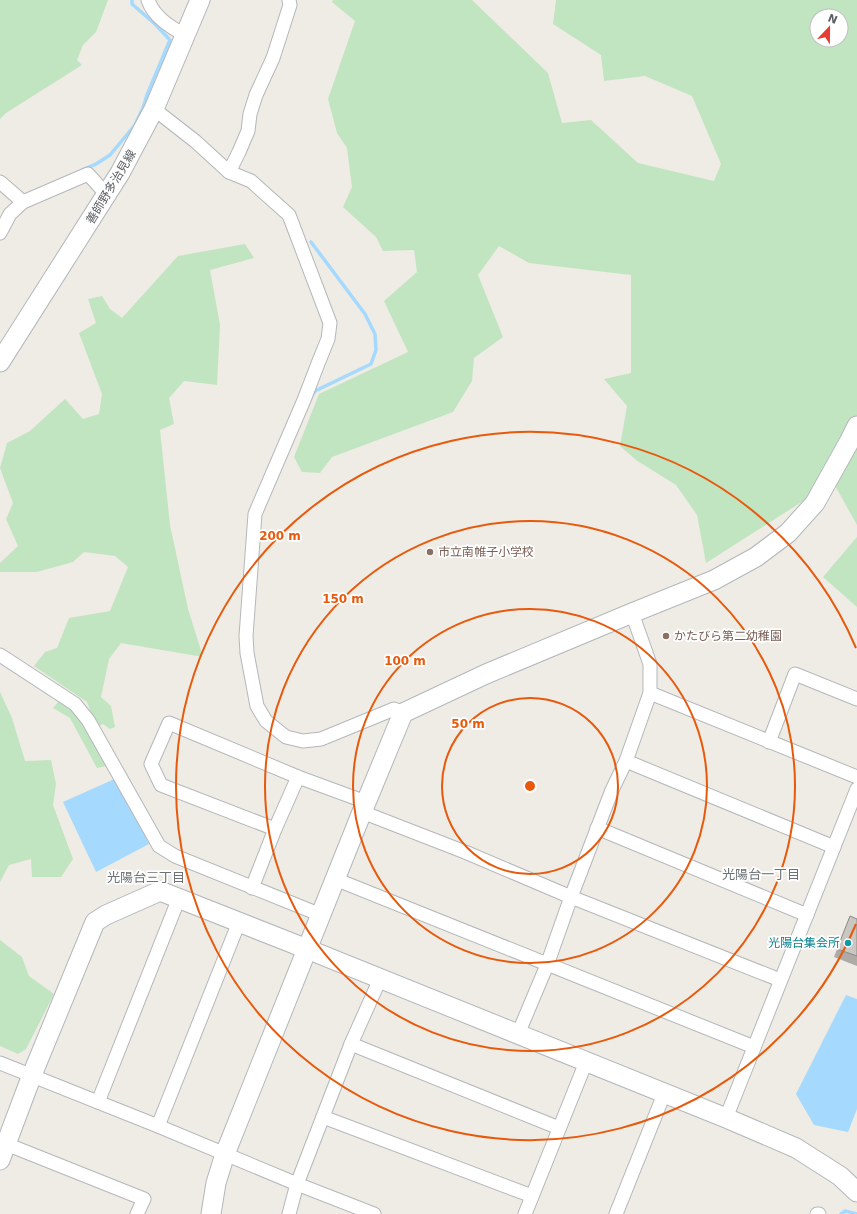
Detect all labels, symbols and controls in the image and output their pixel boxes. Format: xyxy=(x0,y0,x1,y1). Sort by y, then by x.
north arrow xyxy=(809,8,849,48)
text: N xyxy=(826,11,839,27)
street label: 善師野多治見線 xyxy=(83,147,139,227)
text: 200 m xyxy=(259,529,301,543)
place label: 市立南帷子小学校 xyxy=(438,545,534,559)
marker: 市立南帷子小学校 xyxy=(425,547,435,557)
text: 150 m xyxy=(322,592,364,606)
place label: かたびら第二幼稚園 xyxy=(674,629,782,643)
marker: かたびら第二幼稚園 xyxy=(661,631,671,641)
text: 100 m xyxy=(384,654,426,668)
text: 50 m xyxy=(451,717,485,731)
centre of rings xyxy=(523,779,537,793)
district label: 光陽台一丁目 xyxy=(722,867,800,882)
district label: 光陽台三丁目 xyxy=(107,870,185,885)
place label: 光陽台集会所 xyxy=(768,936,840,950)
marker: 光陽台集会所 xyxy=(843,938,853,948)

